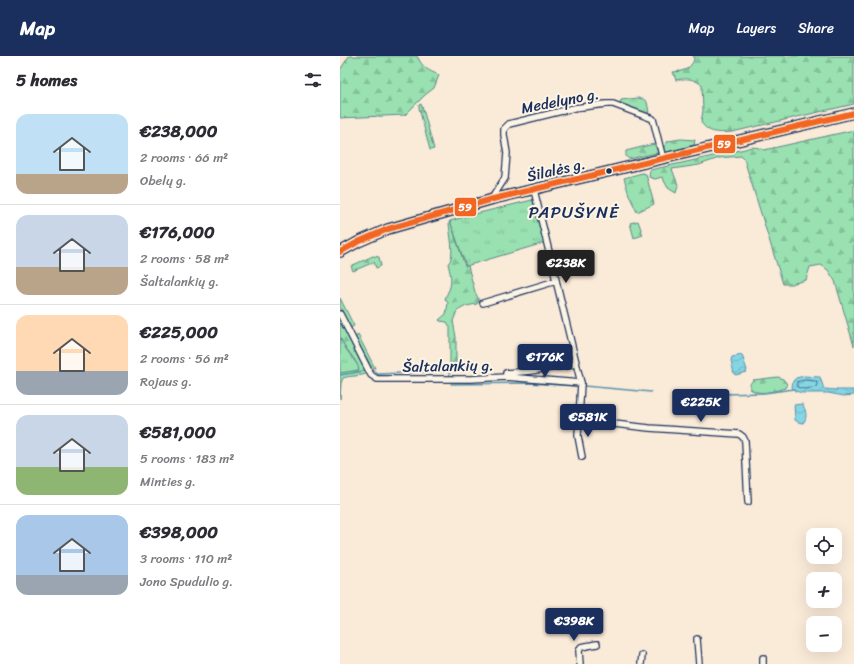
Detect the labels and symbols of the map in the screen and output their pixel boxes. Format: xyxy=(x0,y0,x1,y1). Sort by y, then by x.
street label: Medelyno g. xyxy=(519,81,601,121)
line badge: 59 xyxy=(713,134,736,154)
text: 59 xyxy=(717,135,731,154)
street label: Šilalės g. xyxy=(524,151,588,189)
unlabelled marker xyxy=(604,166,614,176)
line badge: 59 xyxy=(454,197,477,217)
district label: PAPUŠYNĖ xyxy=(529,197,620,227)
text: 59 xyxy=(458,198,472,217)
pin: €238K xyxy=(538,250,594,284)
pin: €176K xyxy=(517,344,573,378)
street label: Šaltalankių g. xyxy=(402,352,494,380)
pin: €225K xyxy=(673,389,729,423)
pin: €581K xyxy=(560,404,616,438)
pin: €398K xyxy=(546,608,602,642)

